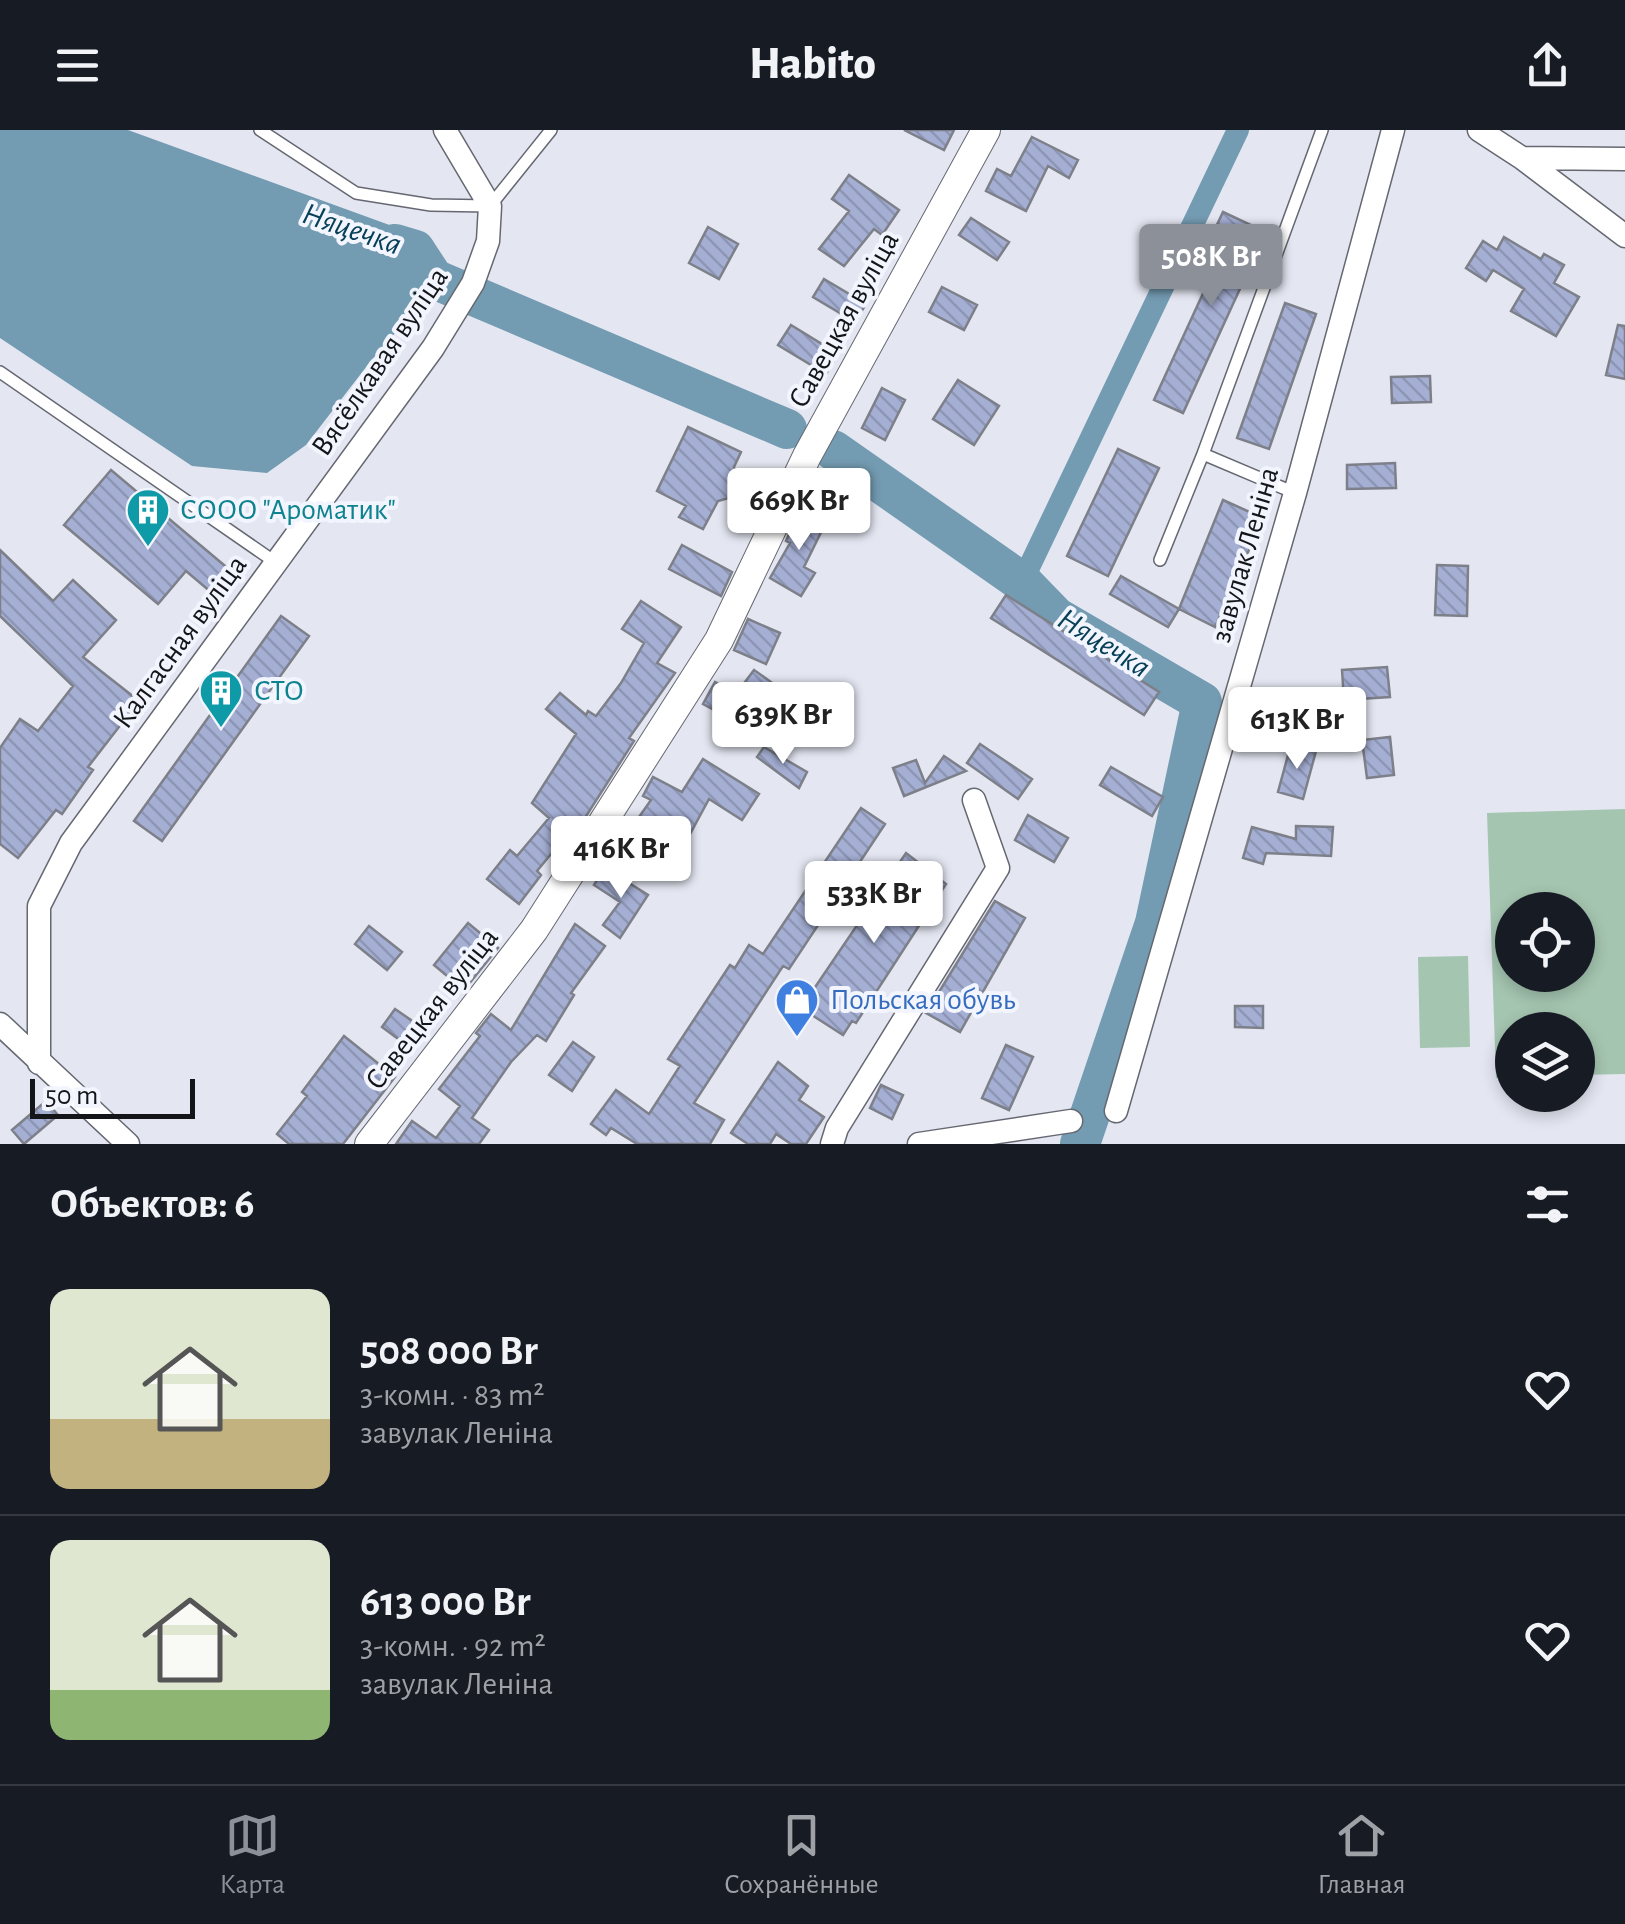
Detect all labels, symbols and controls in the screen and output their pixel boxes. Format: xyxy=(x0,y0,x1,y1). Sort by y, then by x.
icon: menu xyxy=(50,38,105,93)
icon: share xyxy=(1520,38,1575,93)
text: Habito xyxy=(749,42,876,87)
water label: Няцечка xyxy=(299,197,405,261)
pin: 508K Br xyxy=(1119,224,1303,309)
street label: Савецкая вуліца xyxy=(783,227,905,413)
text: 508K Br xyxy=(1161,240,1261,272)
street label: Вясёлкавая вуліца xyxy=(306,263,454,461)
street label: завулак Леніна xyxy=(1206,464,1284,646)
pin: 669K Br xyxy=(707,468,891,553)
text: 669K Br xyxy=(749,484,849,516)
building icon: СООО "Ароматик" xyxy=(125,487,171,548)
place label: СООО "Ароматик" xyxy=(180,495,396,525)
street label: Калгасная вуліца xyxy=(107,550,253,734)
water label: Няцечка xyxy=(1052,602,1156,684)
building icon: СТО xyxy=(198,668,244,729)
place label: СТО xyxy=(254,676,304,706)
pin: 639K Br xyxy=(691,682,875,767)
pin: 613K Br xyxy=(1205,687,1389,772)
text: 639K Br xyxy=(734,698,832,730)
text: 613K Br xyxy=(1250,703,1344,735)
pin: 416K Br xyxy=(529,816,713,901)
text: 416K Br xyxy=(573,832,669,864)
pin: 533K Br xyxy=(782,861,966,946)
text: 533K Br xyxy=(827,877,921,909)
map controls xyxy=(1495,892,1595,1112)
button: locate xyxy=(1495,892,1595,992)
street label: Савецкая вуліца xyxy=(360,923,504,1095)
shop icon: Польская обувь xyxy=(774,977,820,1038)
place label: Польская обувь xyxy=(830,985,1016,1015)
button: layers xyxy=(1495,1012,1595,1112)
scale bar xyxy=(30,1074,195,1118)
text: 50 m xyxy=(45,1082,99,1110)
icon: filters xyxy=(1520,1177,1575,1232)
text: Объектов: 6 xyxy=(50,1183,254,1225)
icon: home xyxy=(130,1329,250,1449)
text: 508 000 Br xyxy=(360,1330,538,1372)
icon: heart xyxy=(1520,1362,1575,1417)
text: 3-комн. · 83 m² xyxy=(360,1379,544,1411)
text: завулак Леніна xyxy=(360,1417,553,1449)
icon: home xyxy=(130,1580,250,1700)
text: 613 000 Br xyxy=(360,1581,531,1623)
icon: heart xyxy=(1520,1613,1575,1668)
text: 3-комн. · 92 m² xyxy=(360,1630,546,1662)
text: завулак Леніна xyxy=(360,1668,553,1700)
tab: Карта xyxy=(219,1808,285,1902)
tab: Сохранённые xyxy=(724,1808,879,1902)
tab: Главная xyxy=(1318,1808,1406,1902)

